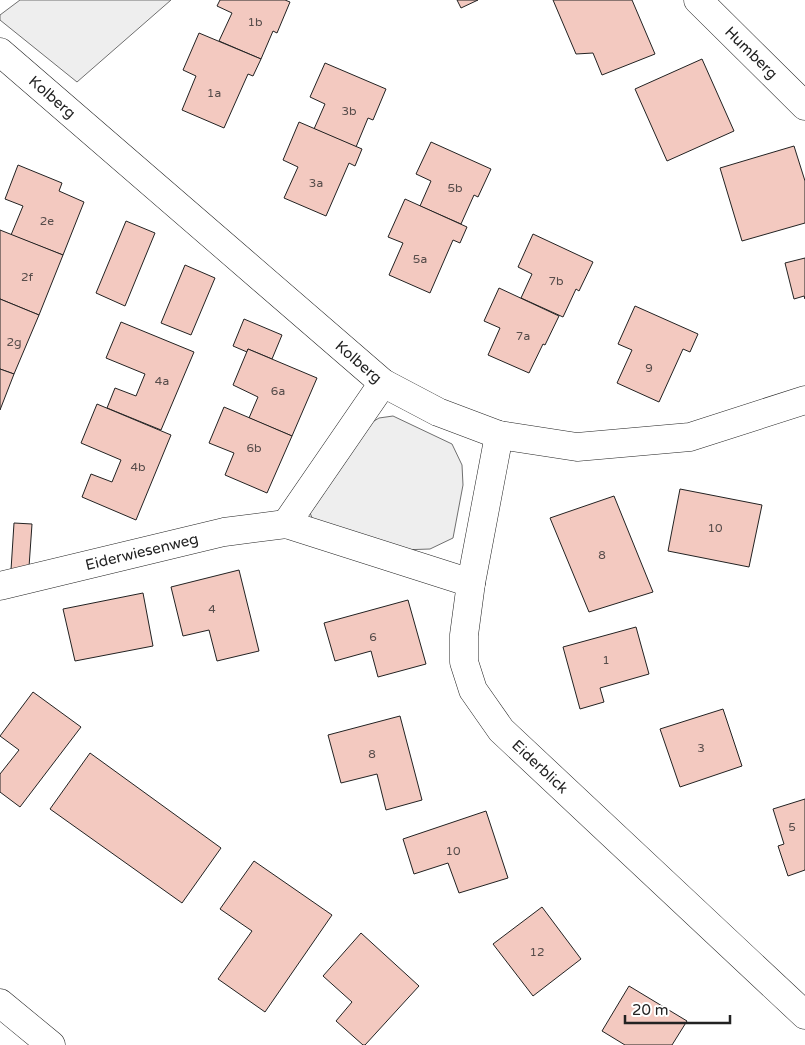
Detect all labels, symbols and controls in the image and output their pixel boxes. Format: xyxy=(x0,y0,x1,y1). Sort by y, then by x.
house number: 1b xyxy=(247,15,263,29)
street label: Humberg xyxy=(721,23,781,83)
street label: Kolberg xyxy=(25,72,79,122)
house number: 1a xyxy=(207,86,221,100)
house number: 3b xyxy=(341,104,357,118)
house number: 3a xyxy=(309,176,323,190)
house number: 5b xyxy=(447,181,463,195)
house number: 2e xyxy=(40,214,54,228)
house number: 5a xyxy=(413,252,427,266)
house number: 2f xyxy=(21,270,33,284)
house number: 7b xyxy=(548,274,564,288)
house number: 7a xyxy=(516,329,530,343)
house number: 2g xyxy=(6,335,22,349)
street label: Kolberg xyxy=(332,337,386,387)
house number: 9 xyxy=(645,361,653,375)
house number: 4a xyxy=(155,374,169,388)
house number: 6a xyxy=(271,384,285,398)
house number: 6b xyxy=(246,441,262,455)
house number: 4b xyxy=(130,460,146,474)
house number: 10 xyxy=(707,521,723,535)
street label: Eiderwiesenweg xyxy=(84,529,200,574)
house number: 8 xyxy=(598,548,606,562)
house number: 4 xyxy=(208,602,216,616)
house number: 6 xyxy=(369,630,377,644)
house number: 1 xyxy=(602,653,610,667)
street label: Eiderblick xyxy=(508,736,572,797)
house number: 3 xyxy=(697,741,705,755)
house number: 8 xyxy=(368,747,376,761)
house number: 5 xyxy=(788,820,796,834)
house number: 10 xyxy=(445,844,461,858)
house number: 12 xyxy=(529,945,545,959)
scale bar xyxy=(625,992,730,1024)
text: 20 m xyxy=(632,1001,669,1019)

